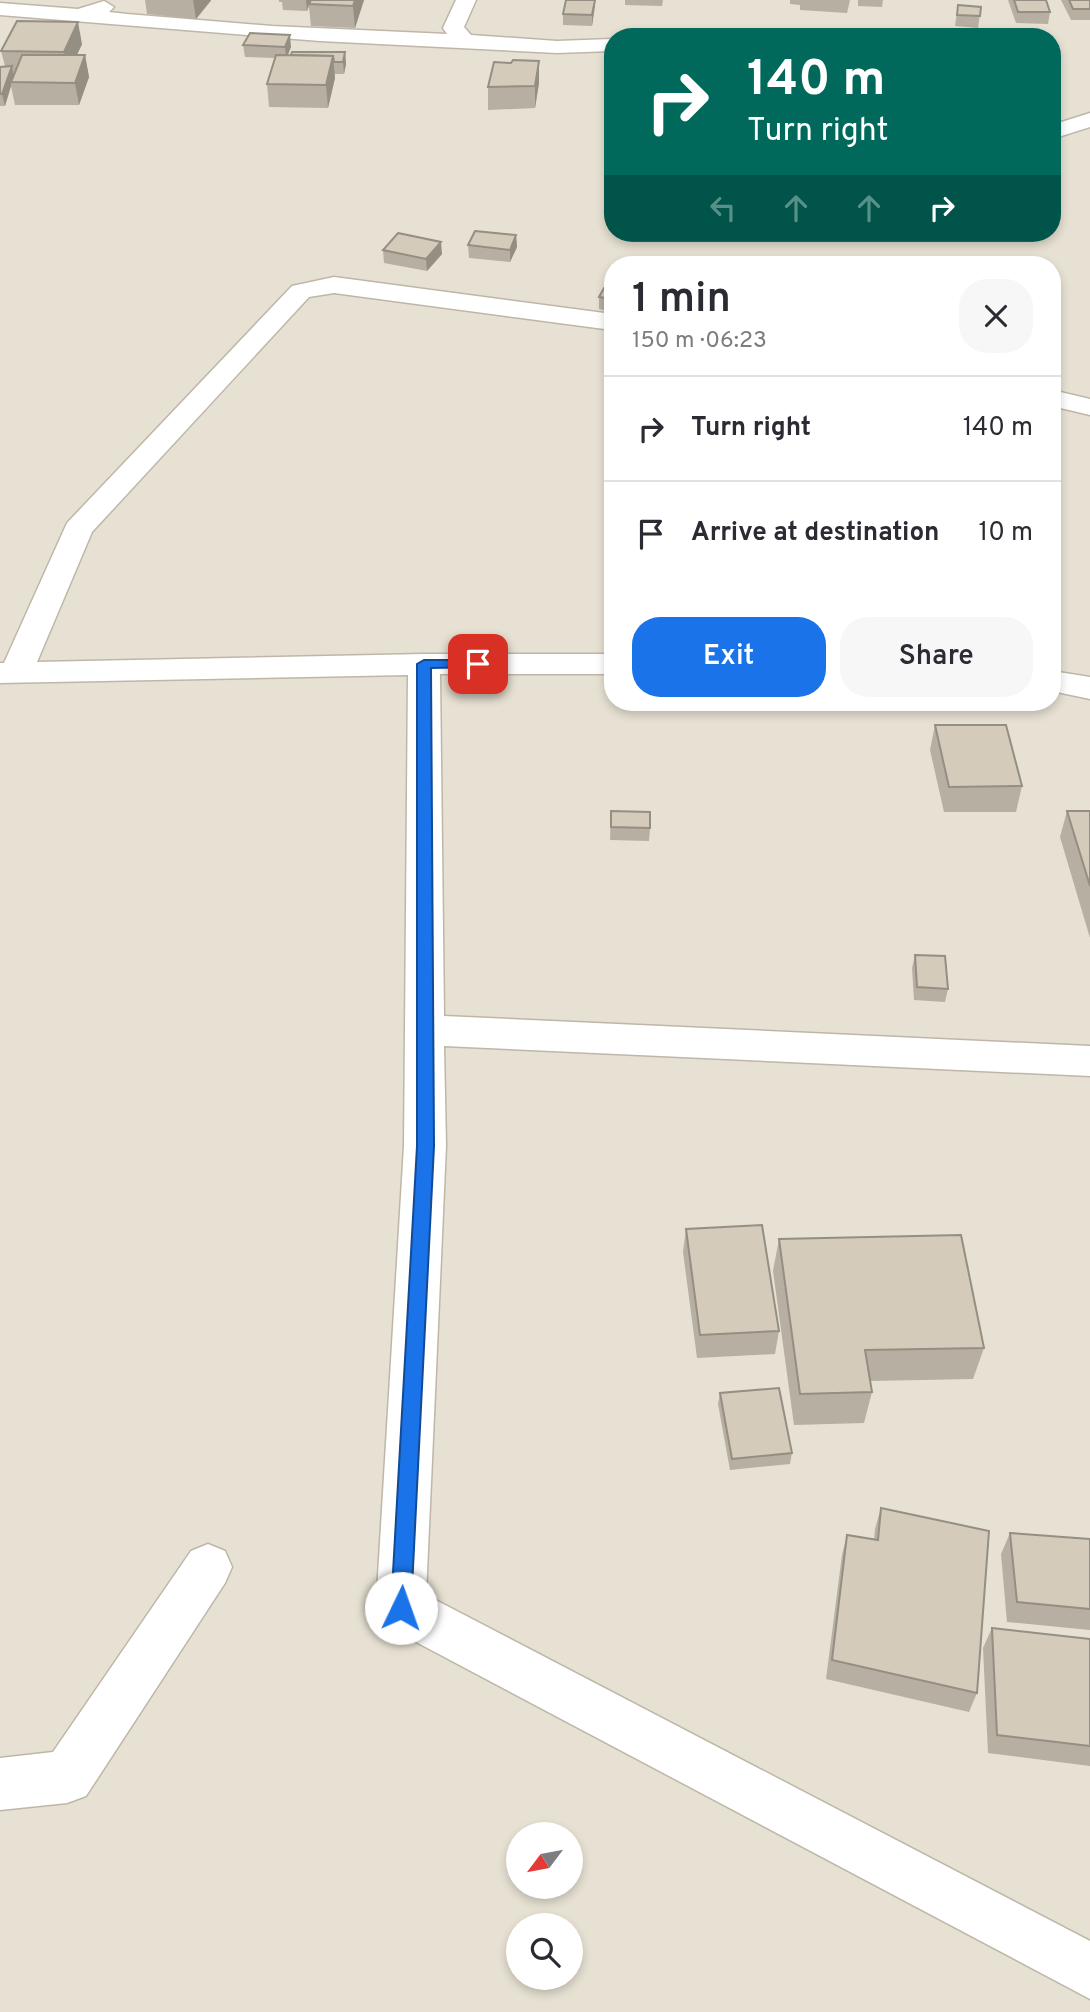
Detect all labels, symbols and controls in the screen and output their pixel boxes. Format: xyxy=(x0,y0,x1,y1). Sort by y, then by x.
text: 140 m xyxy=(747,51,886,113)
icon: right xyxy=(632,56,723,147)
text: Turn right xyxy=(747,112,889,152)
icon: left xyxy=(704,189,742,227)
icon: ahead xyxy=(777,189,815,227)
icon: ahead xyxy=(850,189,888,227)
icon: right xyxy=(923,189,961,227)
text: 1 min xyxy=(632,274,731,327)
button: close xyxy=(959,279,1033,353)
text: 150 m · 06:23 xyxy=(632,327,767,356)
icon: right xyxy=(632,410,670,448)
text: Turn right xyxy=(691,412,811,445)
text: 140 m xyxy=(963,412,1033,445)
icon: arrive xyxy=(632,515,670,553)
text: Arrive at destination xyxy=(691,517,939,550)
text: 10 m xyxy=(978,517,1033,550)
button: Exit xyxy=(632,617,826,697)
button: Share xyxy=(840,617,1033,697)
pin xyxy=(448,634,508,694)
icon: arrive xyxy=(459,645,497,683)
position arrow xyxy=(364,1571,438,1645)
north arrow xyxy=(506,1822,583,1899)
map controls xyxy=(506,1822,583,1990)
button: search xyxy=(506,1913,583,1990)

